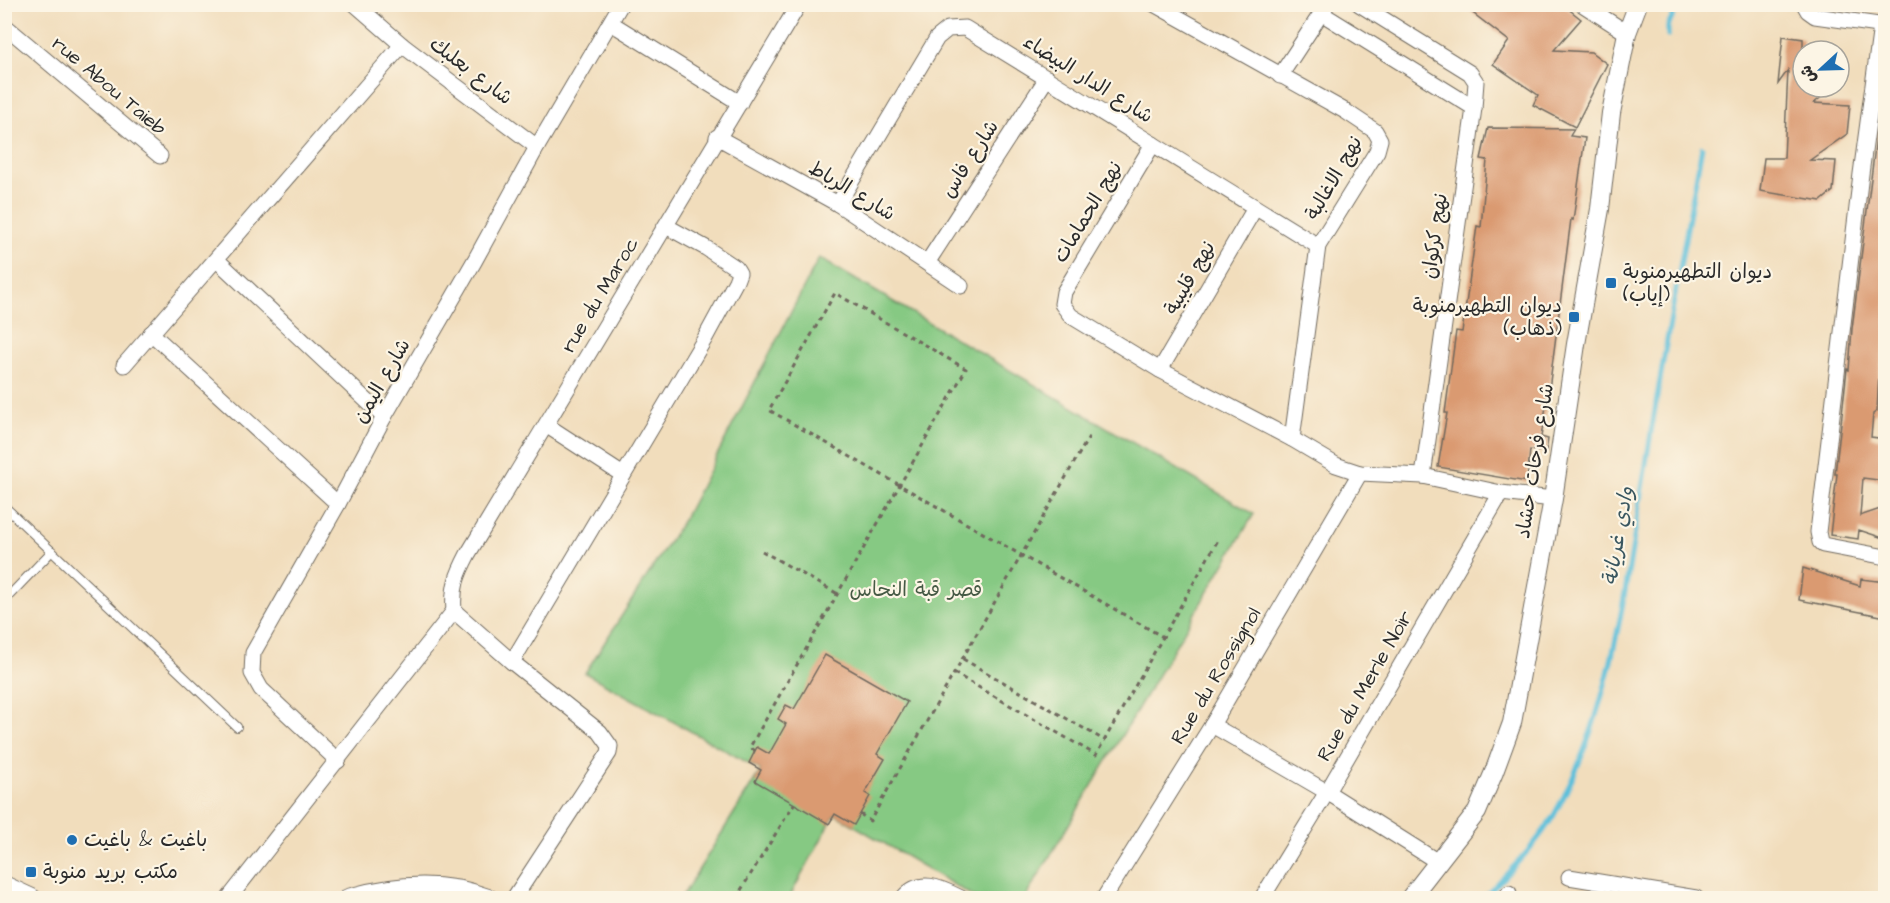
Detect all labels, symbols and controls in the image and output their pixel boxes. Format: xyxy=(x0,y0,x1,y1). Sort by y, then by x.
street label: شارع الدار البيضاء xyxy=(1018,28,1158,130)
street label: rue Abou Taieb xyxy=(46,30,172,142)
street label: شارع بعلبك xyxy=(423,30,519,112)
north arrow xyxy=(1791,39,1851,99)
text: ش xyxy=(1795,62,1822,87)
street label: شارع فاس xyxy=(934,115,1006,203)
street label: نهج الاغالبة xyxy=(1299,131,1369,225)
street label: شارع الرباط xyxy=(803,154,901,228)
street label: نهج الحمامات xyxy=(1047,156,1129,268)
street label: نهج كركوان xyxy=(1415,191,1455,281)
street label: rue du Maroc xyxy=(554,232,646,358)
street label: نهج قليبية xyxy=(1158,236,1222,320)
place label: ديوان التطهيرمنوبة (إياب) xyxy=(1623,258,1772,309)
marker: ديوان التطهيرمنوبة (إياب) xyxy=(1604,276,1618,290)
place label: ديوان التطهيرمنوبة (ذهاب) xyxy=(1413,292,1562,343)
marker: ديوان التطهيرمنوبة (ذهاب) xyxy=(1567,310,1581,324)
street label: شارع اليمن xyxy=(346,333,418,429)
street label: شارع فرحات حشاد xyxy=(1509,381,1561,541)
water label: وادي غريانة xyxy=(1595,484,1641,588)
park label: قصر قبة النحاس xyxy=(850,576,982,604)
street label: Rue du Rossignol xyxy=(1164,602,1269,750)
street label: Rue du Merle Noir xyxy=(1310,605,1420,767)
place label: باغيت & باغيت xyxy=(84,826,207,854)
marker: باغيت & باغيت xyxy=(65,833,79,847)
place label: مكتب بريد منوبة xyxy=(43,858,178,886)
marker: مكتب بريد منوبة xyxy=(24,865,38,879)

